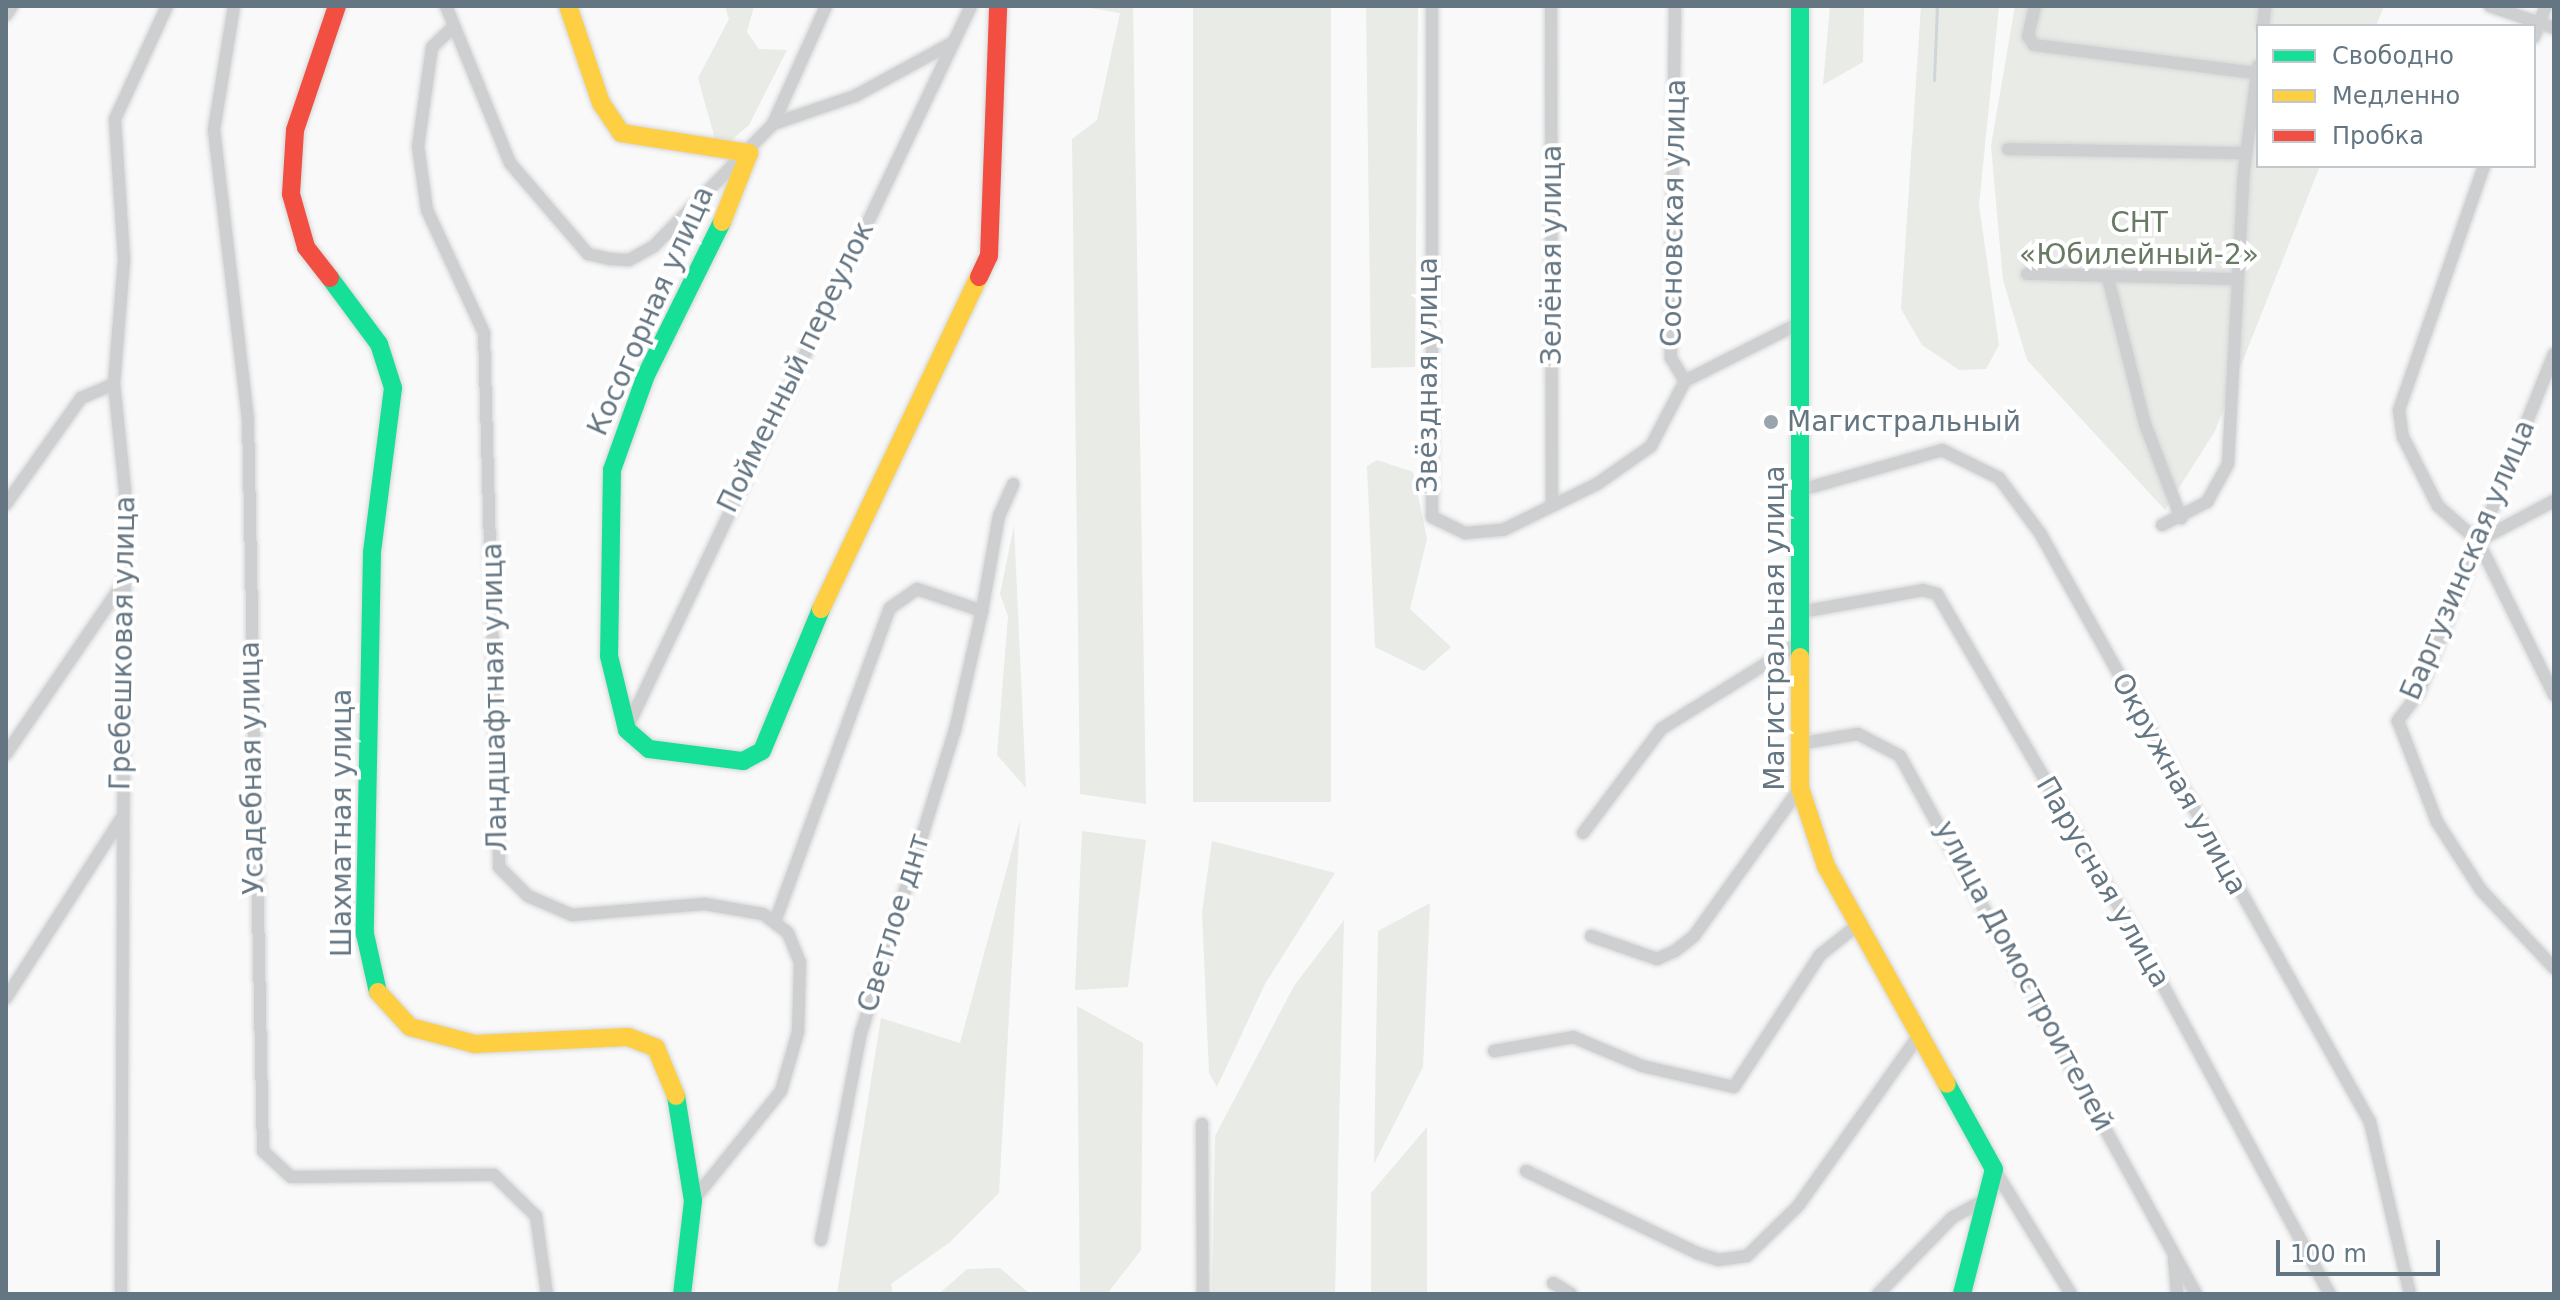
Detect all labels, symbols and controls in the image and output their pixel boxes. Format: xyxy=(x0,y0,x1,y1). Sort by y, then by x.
legend xyxy=(2256,24,2536,168)
text: Свободно xyxy=(2332,42,2454,70)
street label: Сосновская улица xyxy=(1655,79,1693,347)
text: Медленно xyxy=(2332,82,2460,110)
text: Пробка xyxy=(2332,122,2424,150)
street label: Зелёная улица xyxy=(1535,145,1569,365)
street label: Косогорная улица xyxy=(581,181,721,441)
park label: СНТ «Юбилейный-2» xyxy=(2019,206,2259,272)
street label: Пойменный переулок xyxy=(711,216,881,518)
street label: Звёздная улица xyxy=(1411,257,1445,493)
place label: Магистральный xyxy=(1787,405,2021,439)
marker: Магистральный xyxy=(1762,413,1780,431)
street label: Баргузинская улица xyxy=(2394,415,2542,705)
street label: Магистральная улица xyxy=(1758,465,1792,791)
street label: Гребешковая улица xyxy=(104,495,142,791)
street label: Ландшафтная улица xyxy=(476,542,514,852)
street label: Усадебная улица xyxy=(233,641,271,895)
street label: Окружная улица xyxy=(2104,667,2254,901)
street label: Шахматная улица xyxy=(325,689,359,957)
street label: Парусная улица xyxy=(2029,771,2177,993)
street label: улица Домостроителей xyxy=(1928,815,2120,1137)
street label: Светлое днт xyxy=(851,830,937,1016)
scale bar xyxy=(2280,1224,2444,1274)
text: 100 m xyxy=(2290,1240,2367,1268)

